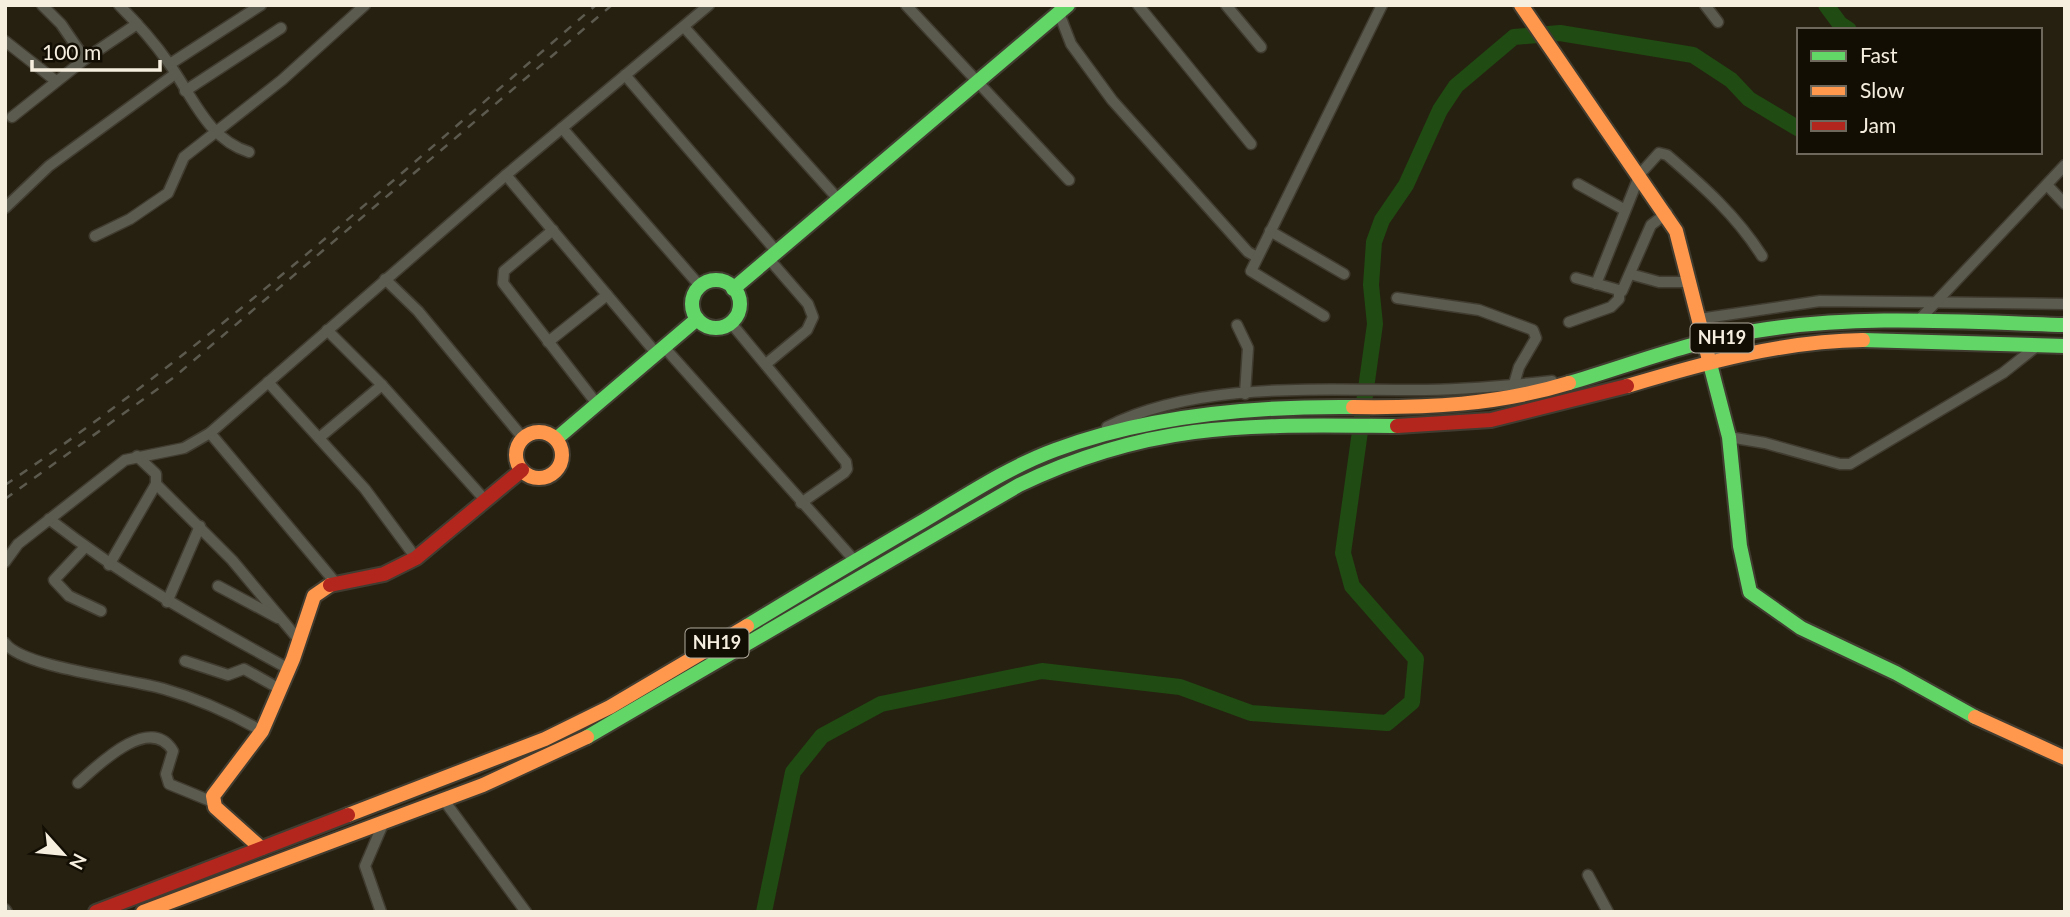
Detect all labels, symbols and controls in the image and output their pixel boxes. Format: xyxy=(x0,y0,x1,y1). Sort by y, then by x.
scale bar xyxy=(32,28,159,72)
legend xyxy=(1797,28,2042,154)
text: 100 m xyxy=(42,39,101,64)
text: Fast xyxy=(1860,42,1898,67)
text: Slow xyxy=(1860,77,1905,102)
text: Jam xyxy=(1860,112,1896,137)
road number: NH19 xyxy=(1690,324,1754,352)
road number: NH19 xyxy=(686,628,748,658)
north arrow xyxy=(28,819,98,889)
text: N xyxy=(65,850,92,874)

